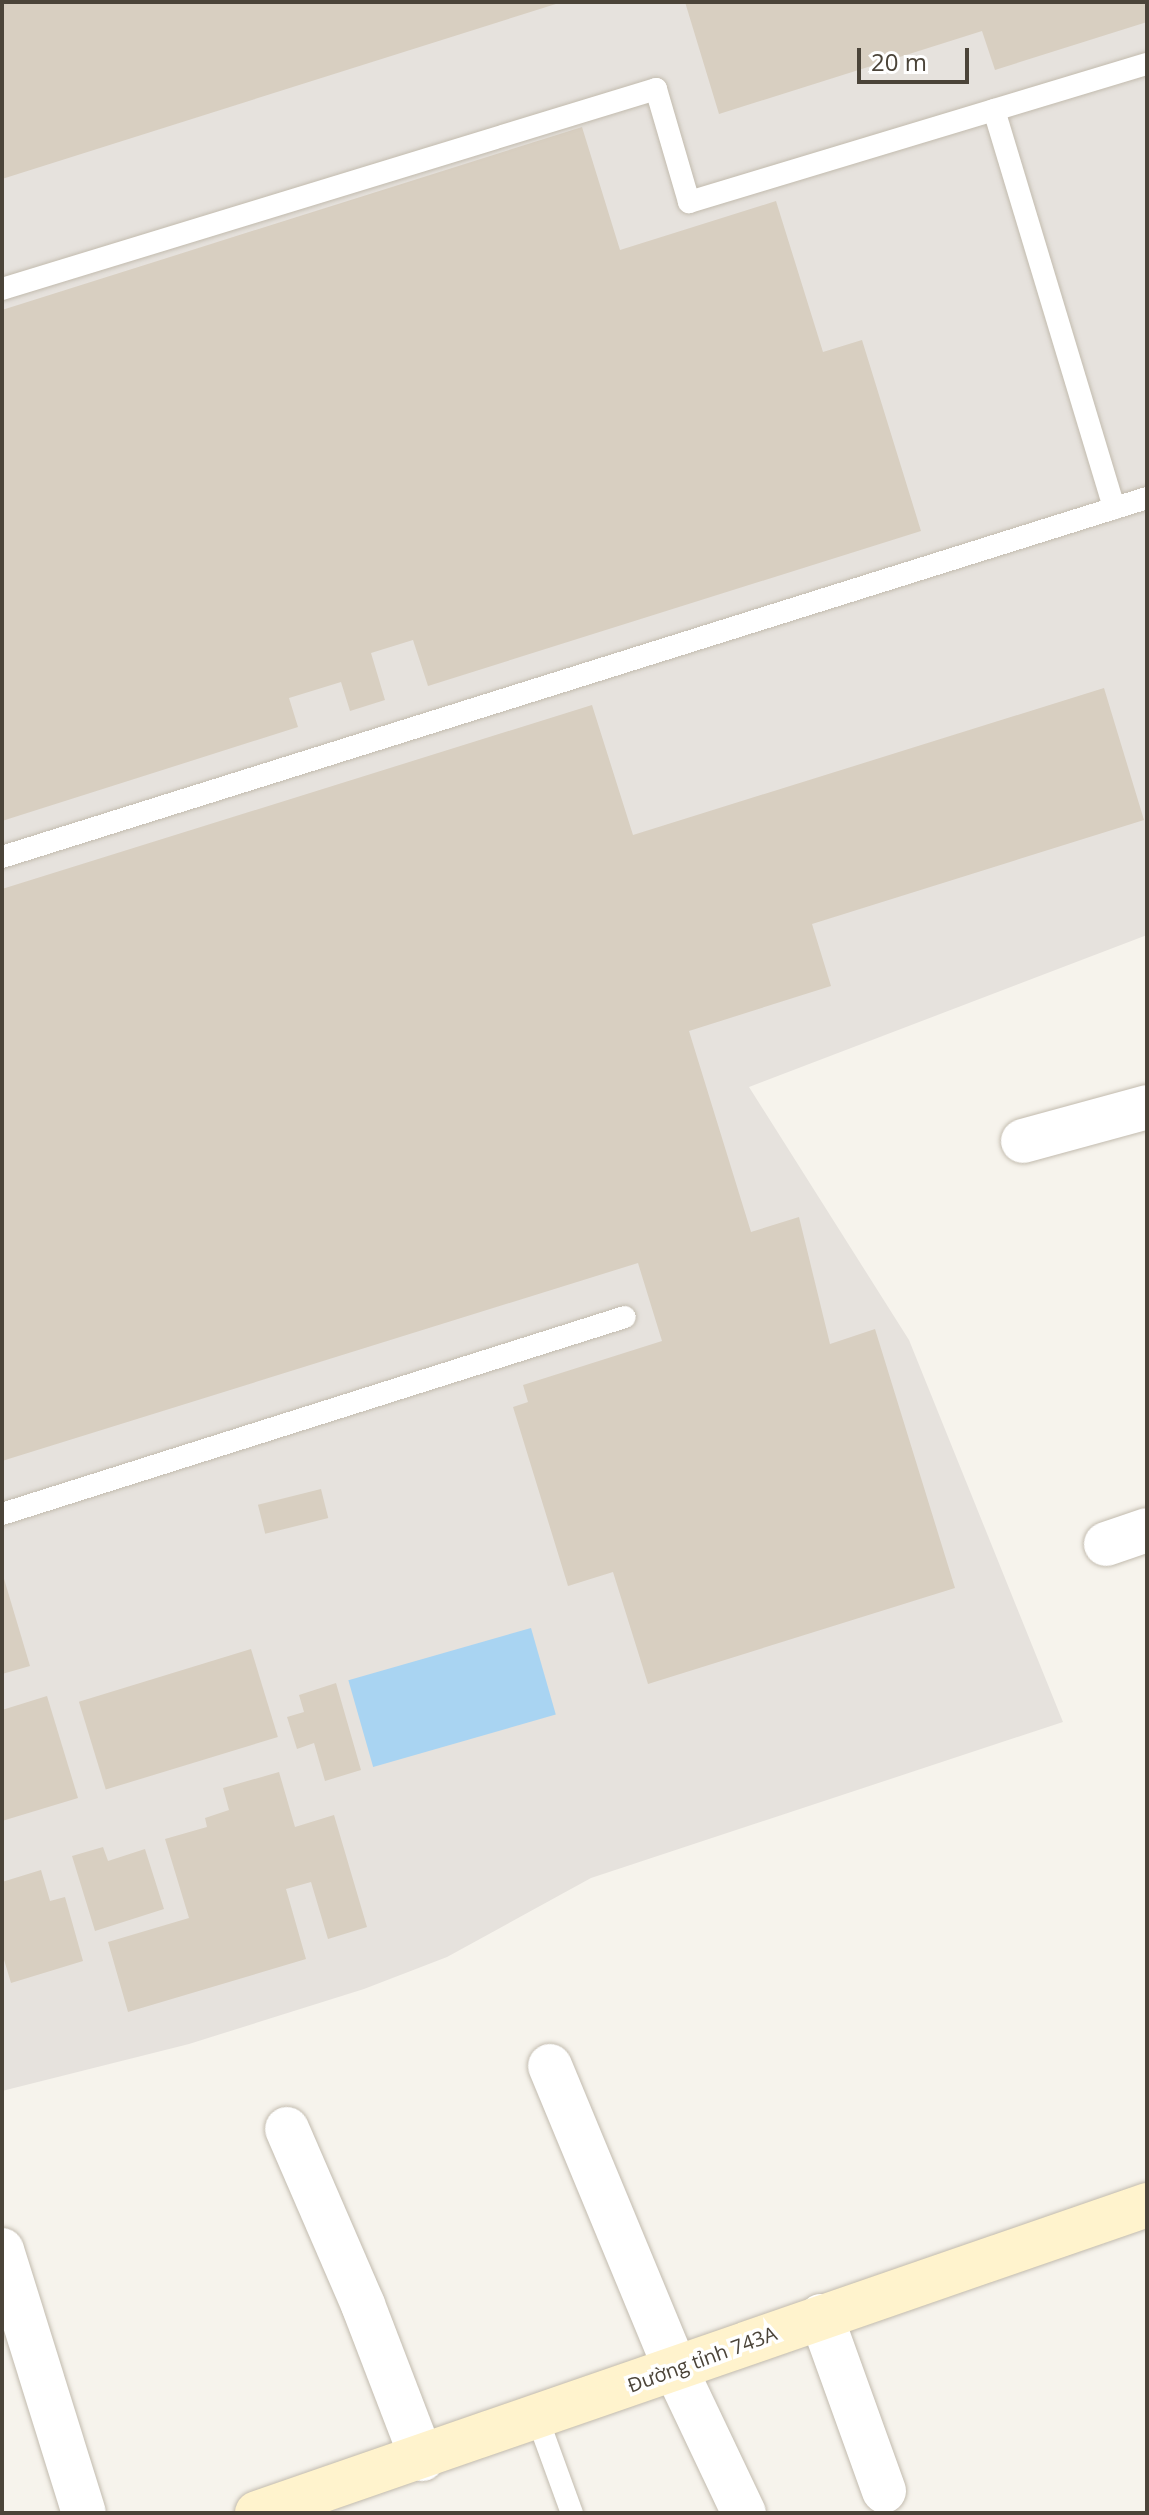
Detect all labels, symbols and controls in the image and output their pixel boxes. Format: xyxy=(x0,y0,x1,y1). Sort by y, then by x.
scale bar xyxy=(861,32,973,82)
text: 20 m xyxy=(871,45,927,78)
street label: Đường tỉnh 743A xyxy=(624,2321,780,2397)

